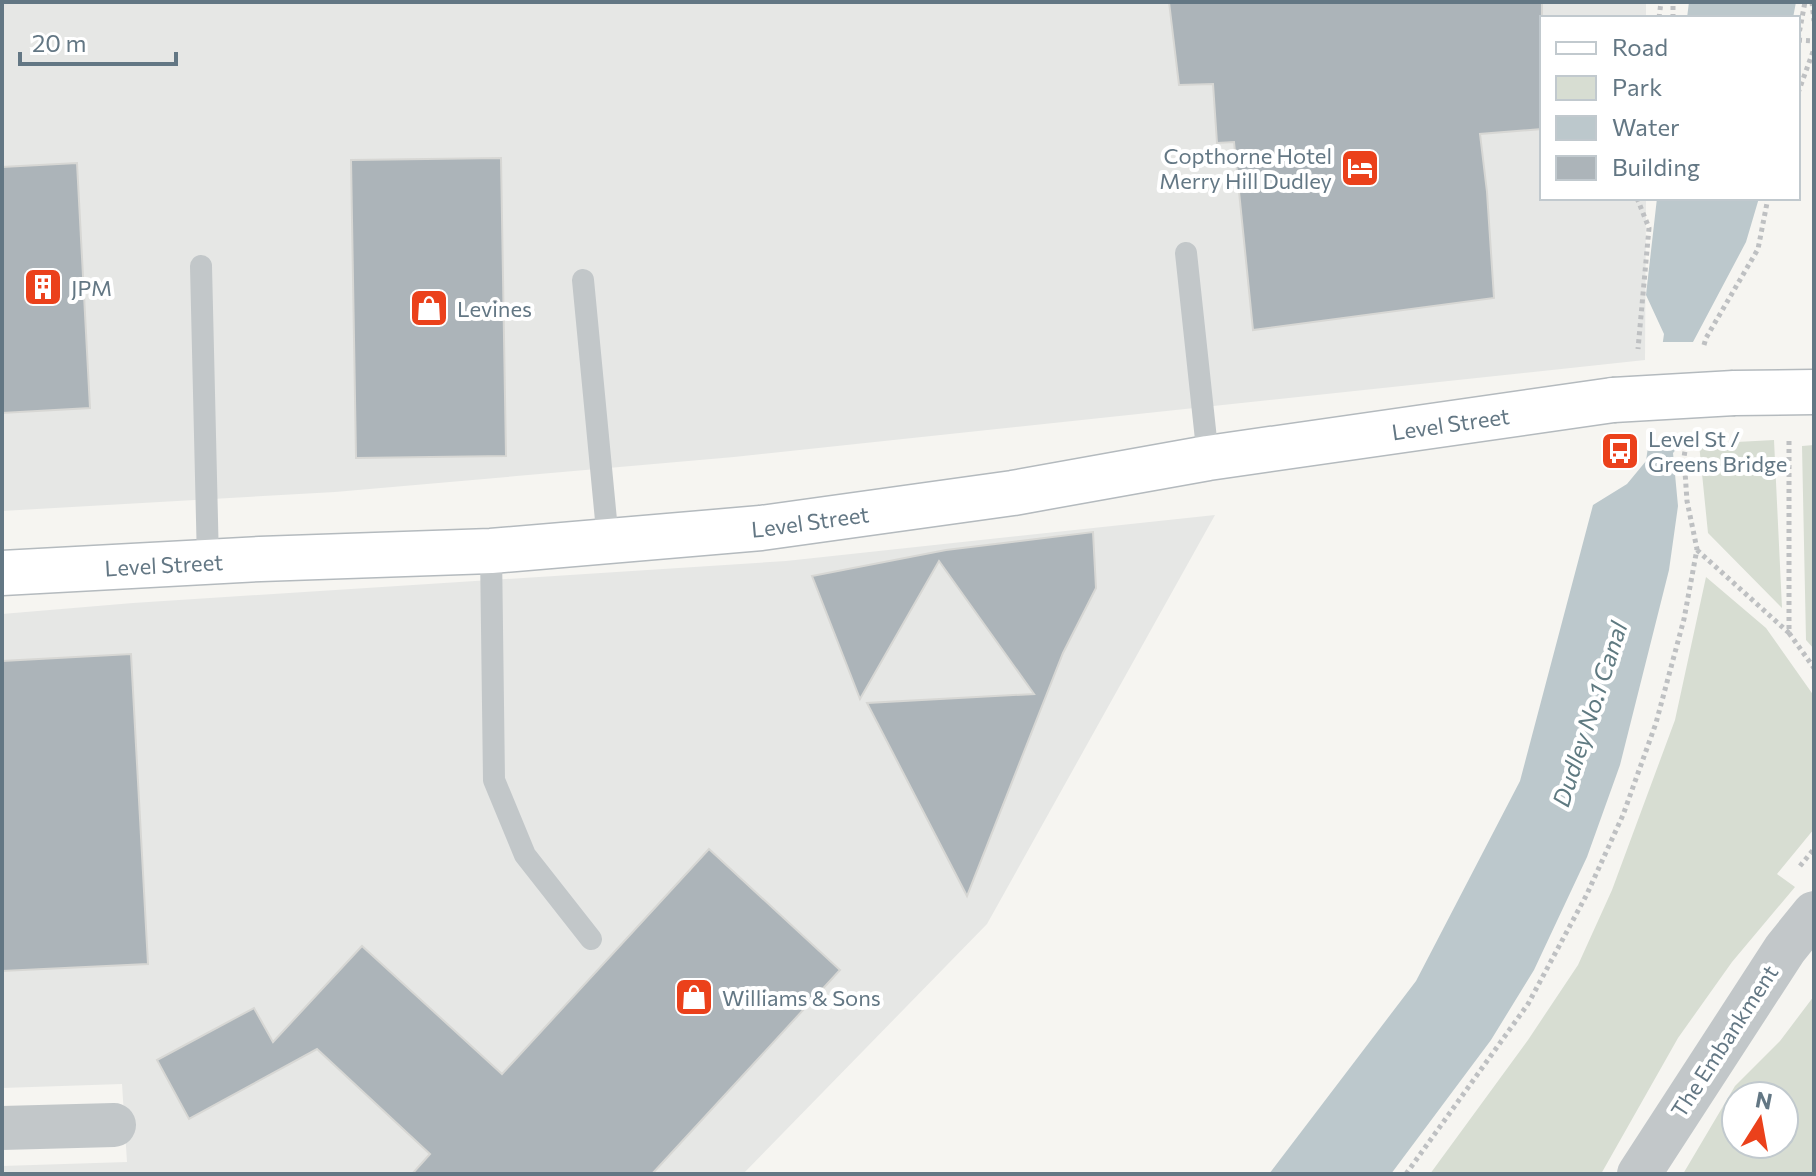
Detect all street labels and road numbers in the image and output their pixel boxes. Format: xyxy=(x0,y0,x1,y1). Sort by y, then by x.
street label: Level Street xyxy=(1390,402,1511,445)
street label: Level Street xyxy=(750,500,871,542)
street label: Level Street xyxy=(104,548,224,581)
street label: The Embankment xyxy=(1665,960,1783,1122)

